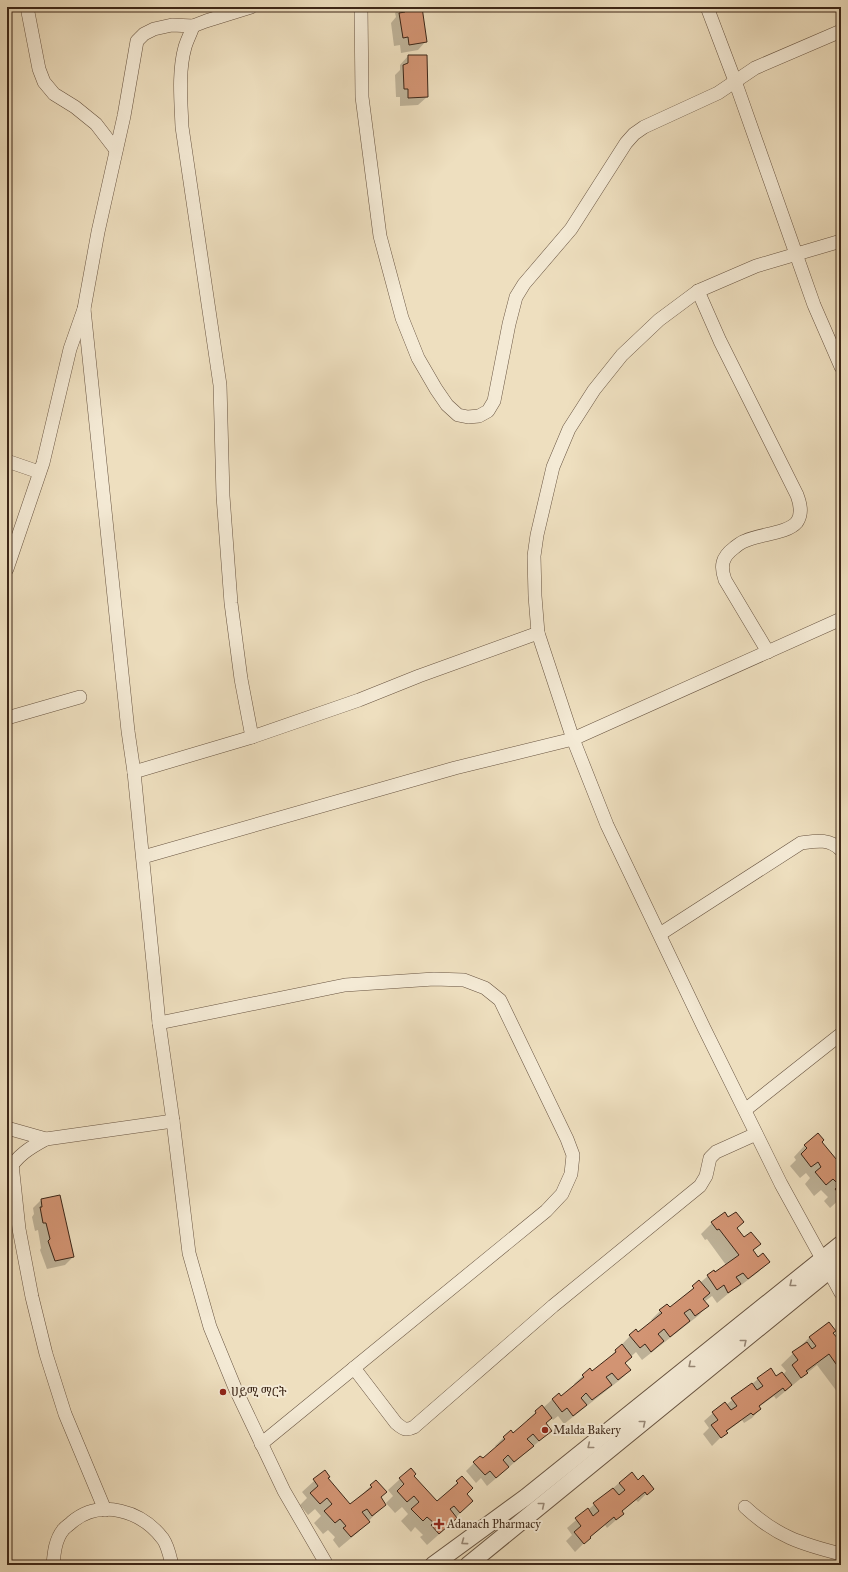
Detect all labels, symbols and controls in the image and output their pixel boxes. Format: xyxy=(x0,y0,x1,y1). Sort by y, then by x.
one-way arrow xyxy=(790,1279,797,1286)
one-way arrow xyxy=(739,1339,746,1346)
one-way arrow xyxy=(689,1361,696,1368)
place label: ሀይሚ ማርት xyxy=(231,1385,287,1399)
marker: ሀይሚ ማርት xyxy=(218,1387,228,1397)
one-way arrow xyxy=(638,1421,645,1428)
place label: Malda Bakery xyxy=(553,1423,621,1437)
marker: Malda Bakery xyxy=(540,1425,550,1435)
one-way arrow xyxy=(587,1442,594,1449)
one-way arrow xyxy=(537,1503,544,1510)
place label: Adanach Pharmacy xyxy=(446,1517,541,1531)
marker: Adanach Pharmacy xyxy=(434,1519,444,1529)
one-way arrow xyxy=(461,1537,468,1545)

